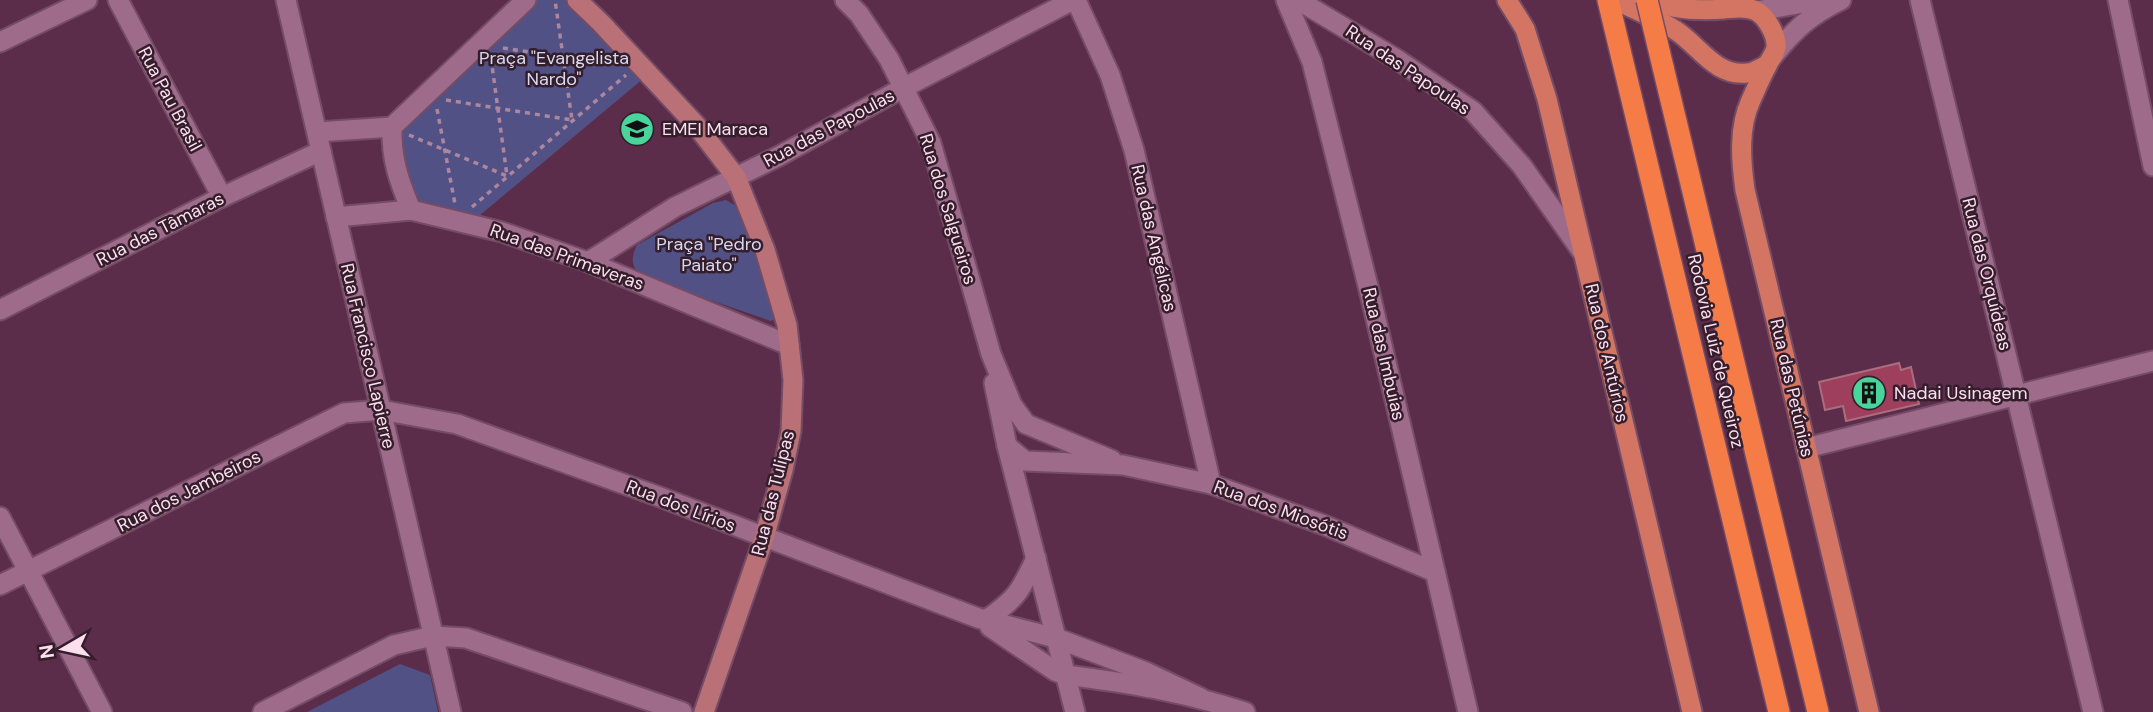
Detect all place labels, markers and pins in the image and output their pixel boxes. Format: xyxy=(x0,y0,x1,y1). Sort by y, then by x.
school or university icon: EMEI Maraca xyxy=(618,110,656,148)
place label: EMEI Maraca xyxy=(662,117,768,141)
building icon: Nadai Usinagem xyxy=(1850,374,1888,412)
place label: Nadai Usinagem xyxy=(1894,381,2028,405)

